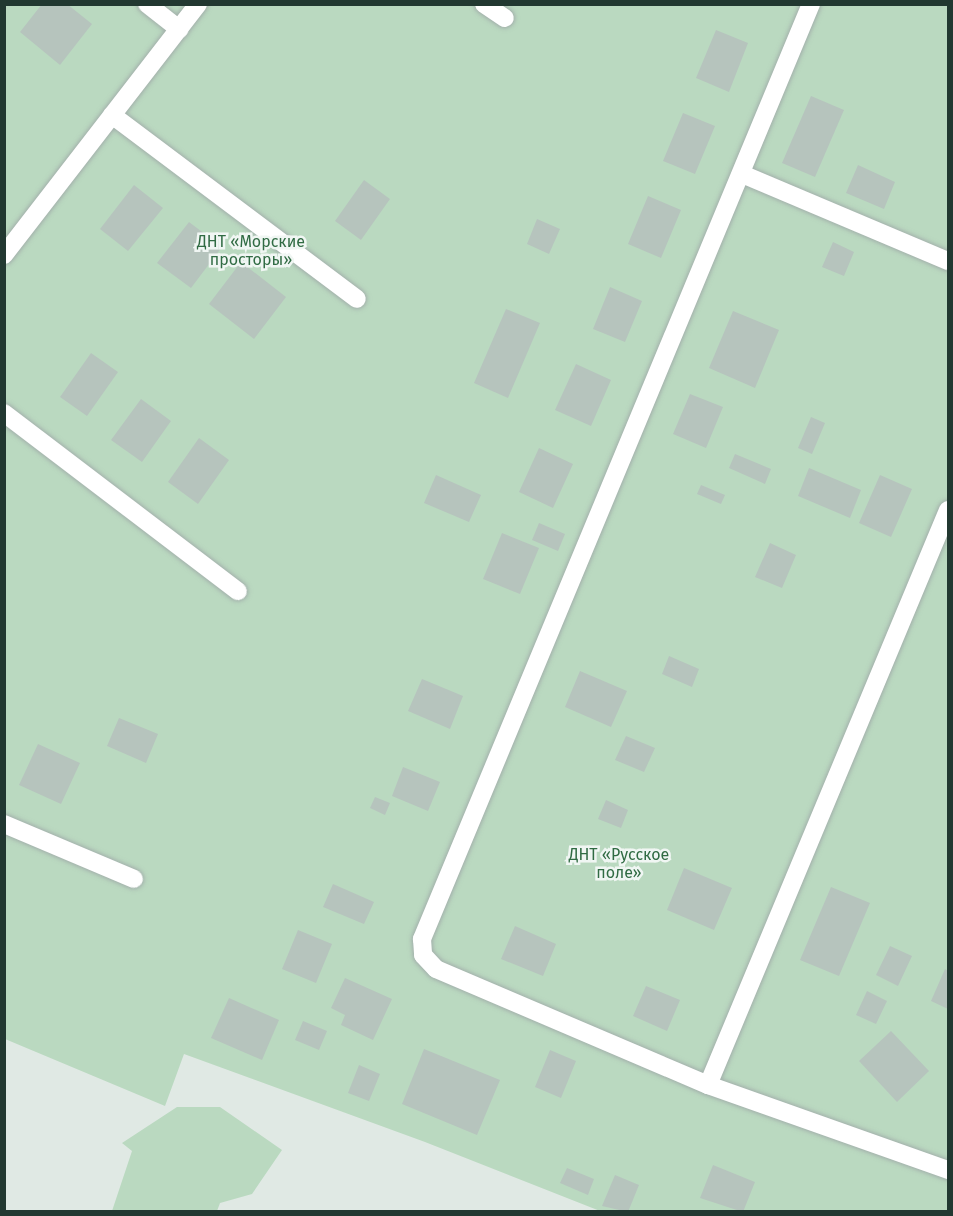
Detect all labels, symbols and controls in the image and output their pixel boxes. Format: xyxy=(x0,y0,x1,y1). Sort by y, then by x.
park label: ДНТ «Морские просторы» xyxy=(197,232,305,270)
park label: ДНТ «Русское поле» xyxy=(569,845,669,883)

